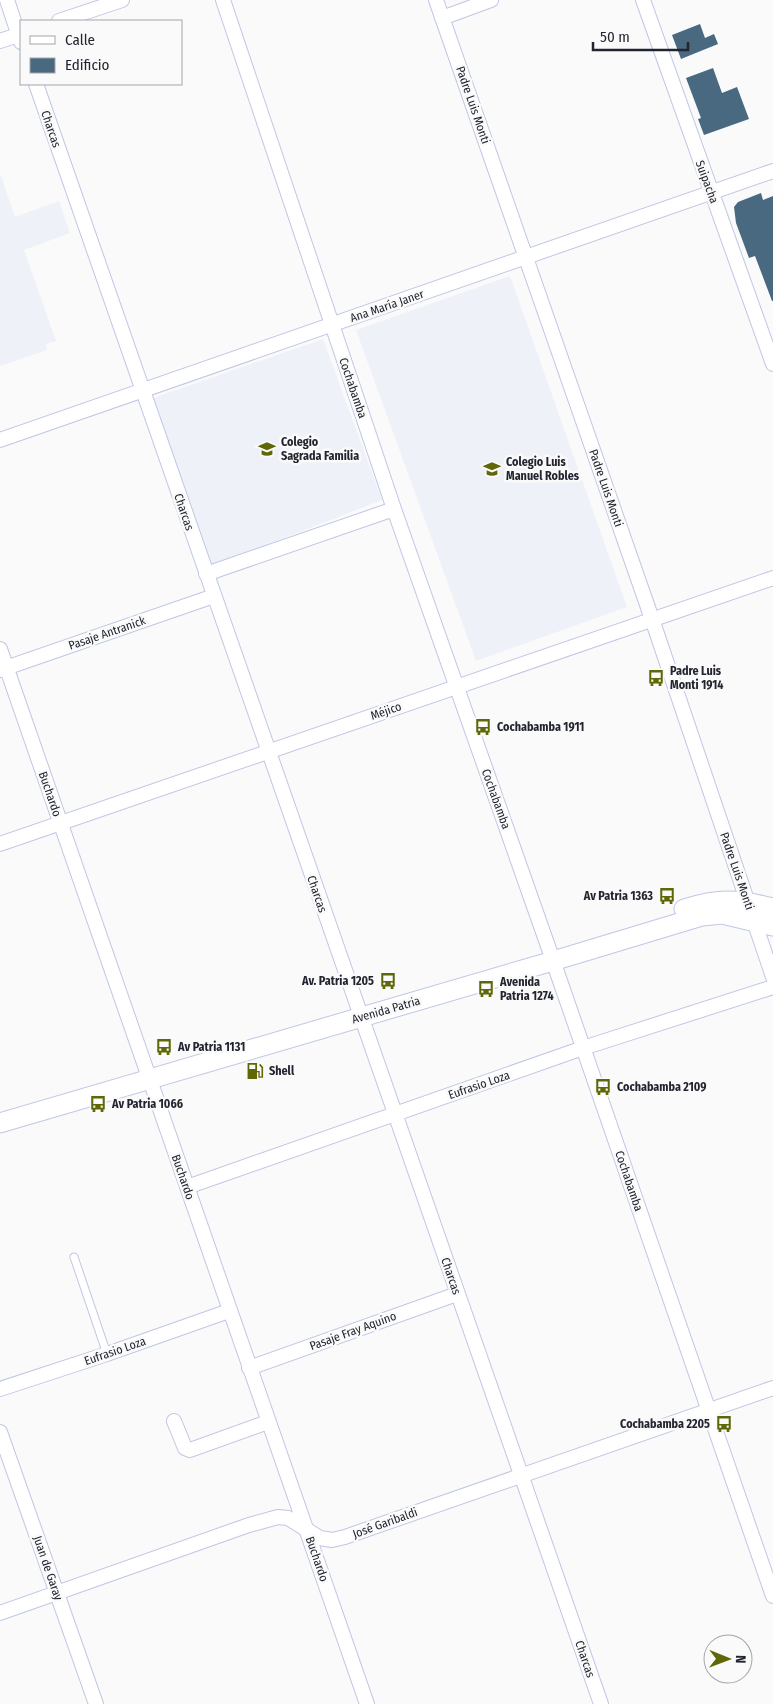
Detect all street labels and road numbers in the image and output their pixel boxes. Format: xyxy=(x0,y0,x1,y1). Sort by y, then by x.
street label: Padre Luis Monti xyxy=(453,64,493,146)
street label: Charcas xyxy=(38,109,64,149)
street label: Suipacha xyxy=(693,159,721,206)
street label: Ana María Janer xyxy=(348,287,427,325)
street label: Cochabamba xyxy=(336,356,370,420)
street label: Padre Luis Monti xyxy=(586,447,626,529)
street label: Charcas xyxy=(171,492,197,532)
street label: Pasaje Antranick xyxy=(67,613,148,653)
street label: Méjico xyxy=(369,699,403,723)
street label: Cochabamba xyxy=(479,767,513,831)
street label: Buchardo xyxy=(36,770,64,818)
street label: Padre Luis Monti xyxy=(717,830,757,912)
street label: Charcas xyxy=(304,874,330,914)
street label: Avenida Patria xyxy=(350,994,422,1026)
street label: Eufrasio Loza xyxy=(446,1068,512,1102)
street label: Cochabamba xyxy=(612,1149,646,1213)
street label: Buchardo xyxy=(169,1153,197,1201)
street label: Charcas xyxy=(438,1256,464,1296)
street label: Pasaje Fray Aquino xyxy=(308,1309,398,1353)
street label: Eufrasio Loza xyxy=(82,1334,148,1368)
street label: José Garibaldi xyxy=(351,1505,419,1541)
street label: Juan de Garay xyxy=(30,1534,66,1603)
street label: Buchardo xyxy=(303,1535,331,1583)
street label: Charcas xyxy=(572,1639,598,1679)

